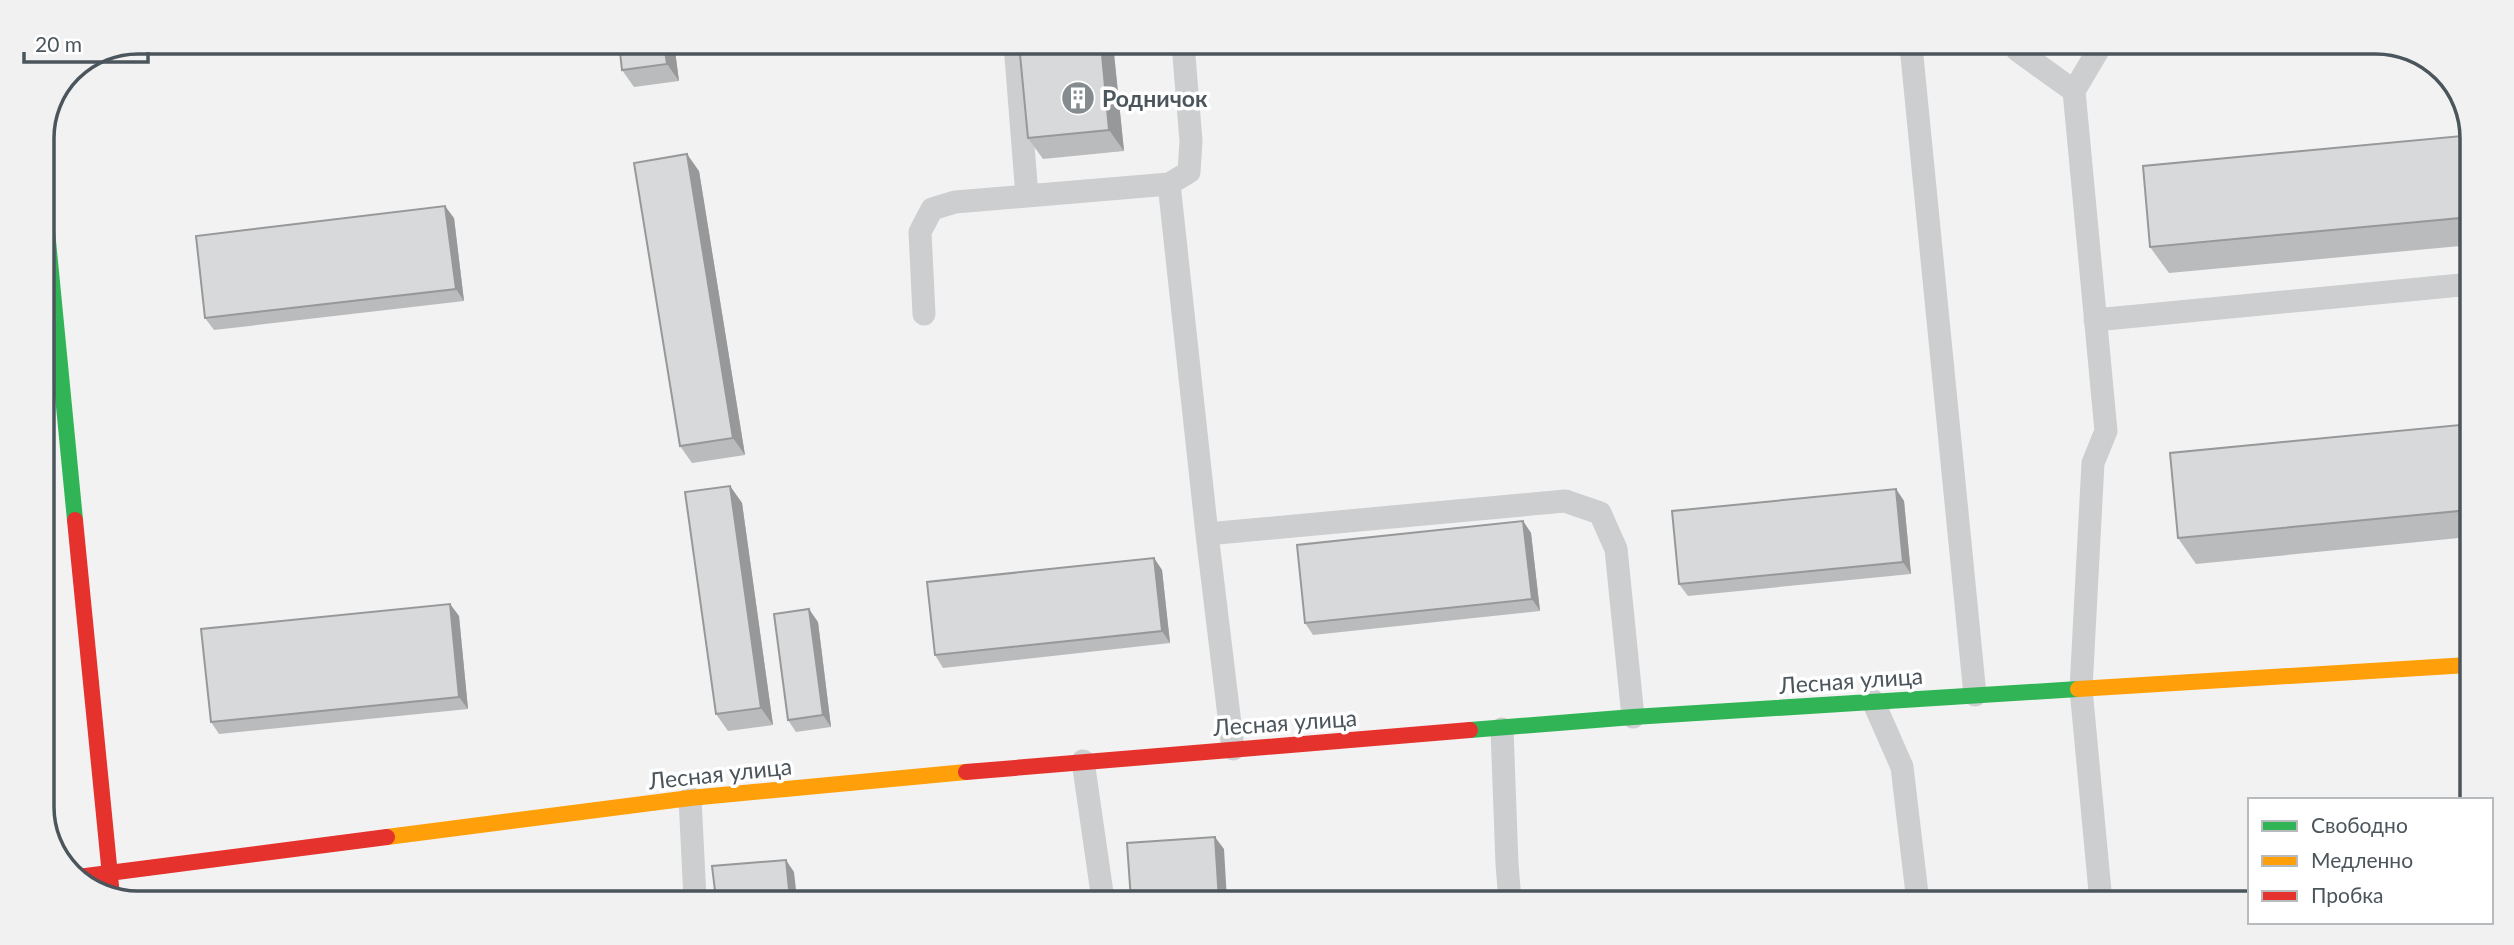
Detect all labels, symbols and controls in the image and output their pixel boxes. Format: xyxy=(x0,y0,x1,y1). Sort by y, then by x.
scale bar xyxy=(24,21,149,65)
text: 20 m xyxy=(35,31,82,56)
building icon: Родничок xyxy=(1059,79,1097,117)
place label: Родничок xyxy=(1102,84,1208,112)
street label: Лесная улица xyxy=(1777,661,1924,699)
street label: Лесная улица xyxy=(1211,703,1358,741)
street label: Лесная улица xyxy=(646,752,793,795)
legend xyxy=(2248,798,2493,924)
text: Свободно xyxy=(2311,812,2408,837)
text: Медленно xyxy=(2311,847,2413,872)
text: Пробка xyxy=(2311,882,2384,907)

